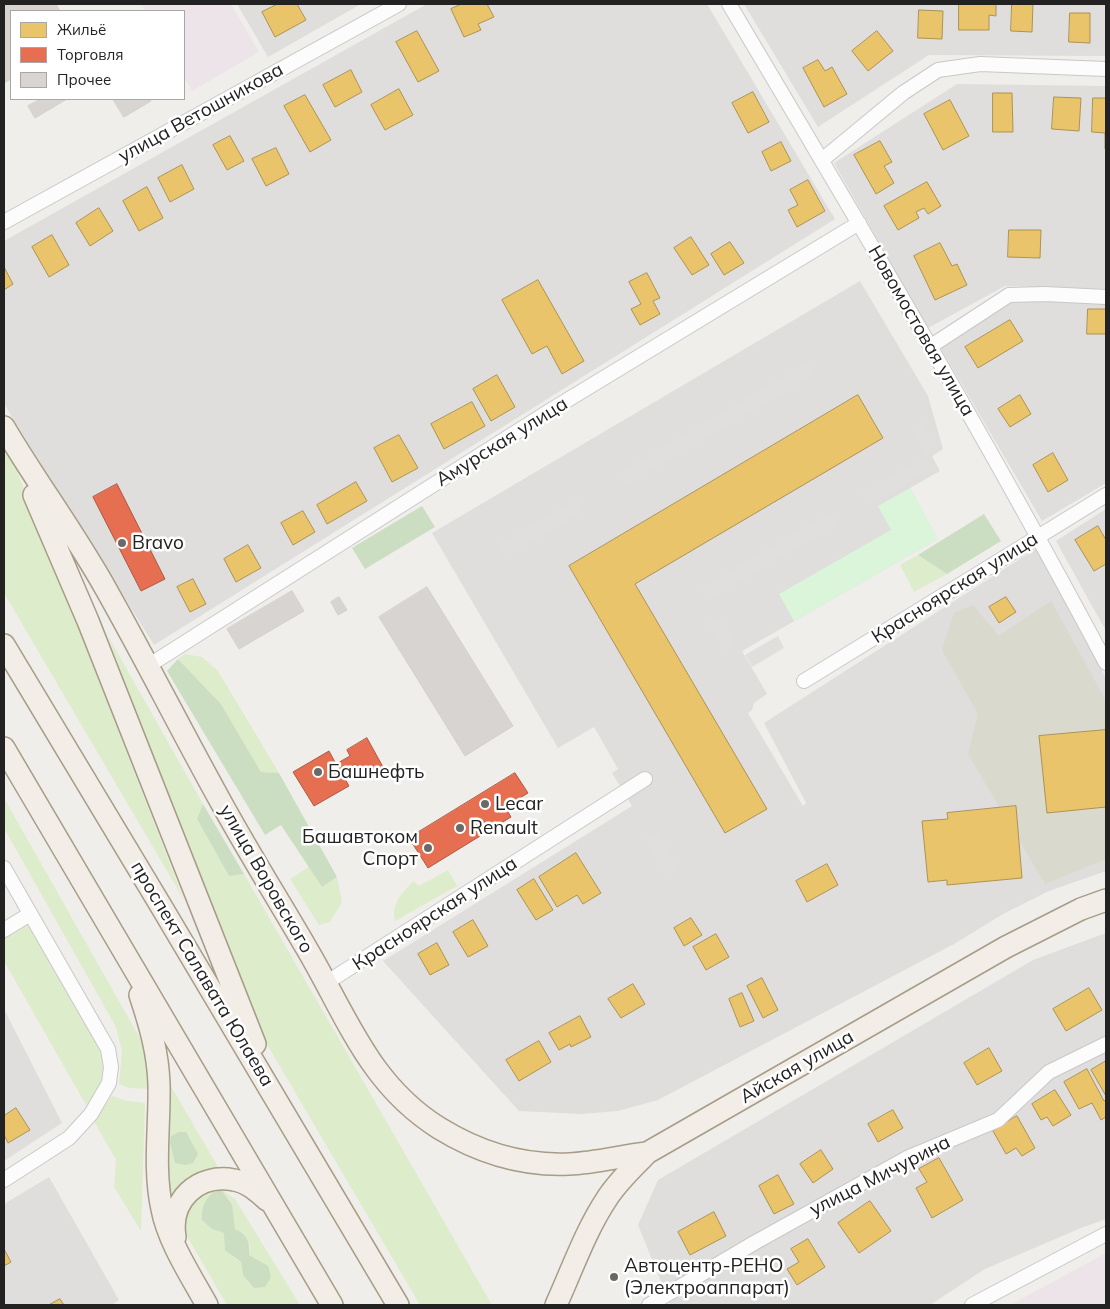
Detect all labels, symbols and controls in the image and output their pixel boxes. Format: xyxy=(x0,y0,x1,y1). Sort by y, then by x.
legend xyxy=(10,10,185,100)
text: Жильё xyxy=(57,20,106,39)
text: Торговля xyxy=(57,45,124,64)
street label: улица Ветошникова xyxy=(115,58,287,168)
text: Прочее xyxy=(57,70,111,89)
street label: Новомостовая улица xyxy=(863,242,979,420)
street label: Амурская улица xyxy=(432,392,572,492)
street label: Красноярская улица xyxy=(868,528,1042,648)
place label: Bravo xyxy=(132,532,184,554)
marker: Bravo xyxy=(116,537,128,549)
place label: Башнефть xyxy=(328,761,424,783)
marker: Башнефть xyxy=(312,766,324,778)
place label: Lecar xyxy=(495,793,543,815)
marker: Lecar xyxy=(479,798,491,810)
street label: улица Воровского xyxy=(214,801,318,957)
place label: Renault xyxy=(470,817,538,839)
marker: Renault xyxy=(454,822,466,834)
place label: Башавтоком Спорт xyxy=(302,826,418,870)
marker: Башавтоком Спорт xyxy=(422,842,434,854)
street label: Красноярская улица xyxy=(348,852,522,976)
street label: проспект Салавата Юлаева xyxy=(126,857,278,1091)
street label: Айская улица xyxy=(736,1025,858,1109)
street label: улица Мичурина xyxy=(806,1131,954,1221)
place label: Автоцентр-РЕНО (Электроаппарат) xyxy=(624,1255,790,1299)
marker: Автоцентр-РЕНО (Электроаппарат) xyxy=(608,1271,620,1283)

